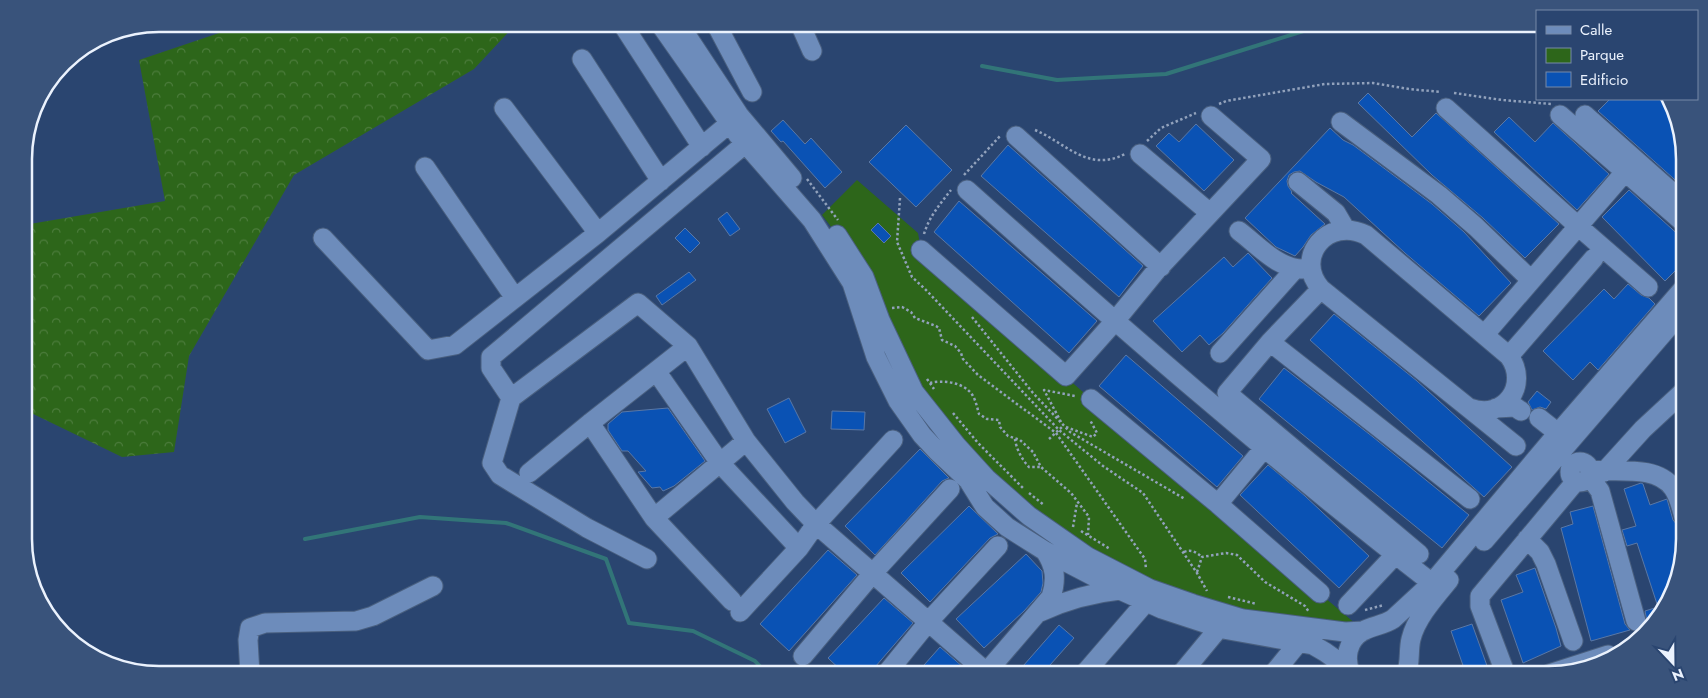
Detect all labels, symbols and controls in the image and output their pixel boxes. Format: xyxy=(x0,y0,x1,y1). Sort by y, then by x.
legend xyxy=(1536,10,1698,100)
text: Calle xyxy=(1580,19,1612,41)
text: Parque xyxy=(1580,44,1624,66)
text: Edificio xyxy=(1580,69,1628,91)
north arrow xyxy=(1648,638,1698,688)
text: N xyxy=(1669,664,1687,686)

